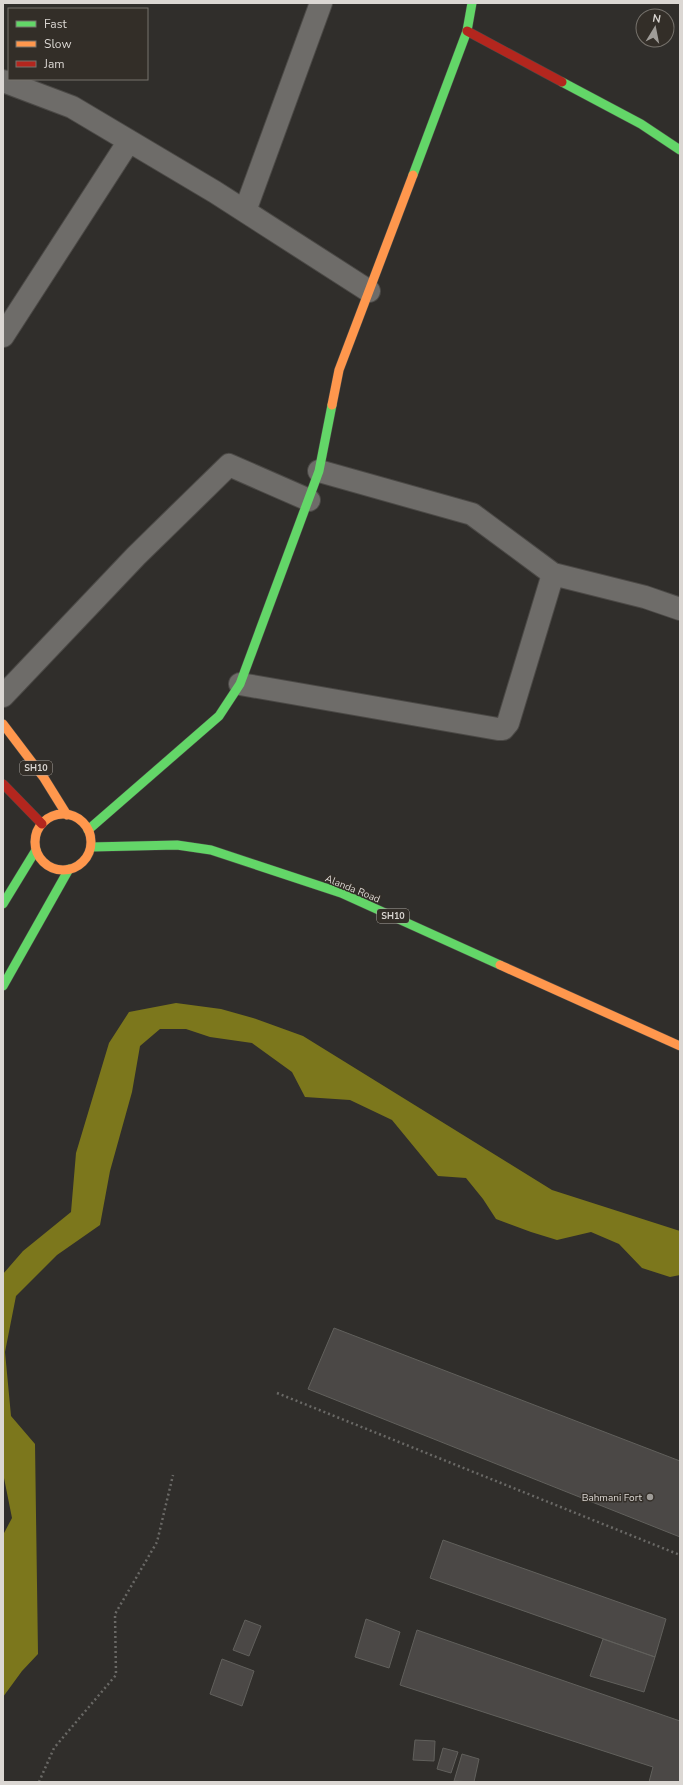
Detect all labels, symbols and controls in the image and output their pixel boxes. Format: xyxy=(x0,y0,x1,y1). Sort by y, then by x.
legend xyxy=(8,8,148,80)
north arrow xyxy=(635,8,675,48)
text: N xyxy=(651,11,662,27)
text: Fast xyxy=(44,16,67,32)
text: Slow xyxy=(44,36,72,52)
text: Jam xyxy=(43,56,65,72)
road number: SH10 xyxy=(20,761,52,775)
street label: Alanda Road xyxy=(323,872,382,906)
road number: SH10 xyxy=(377,909,409,923)
place label: Bahmani Fort xyxy=(582,1491,642,1505)
marker: Bahmani Fort xyxy=(645,1492,655,1502)

